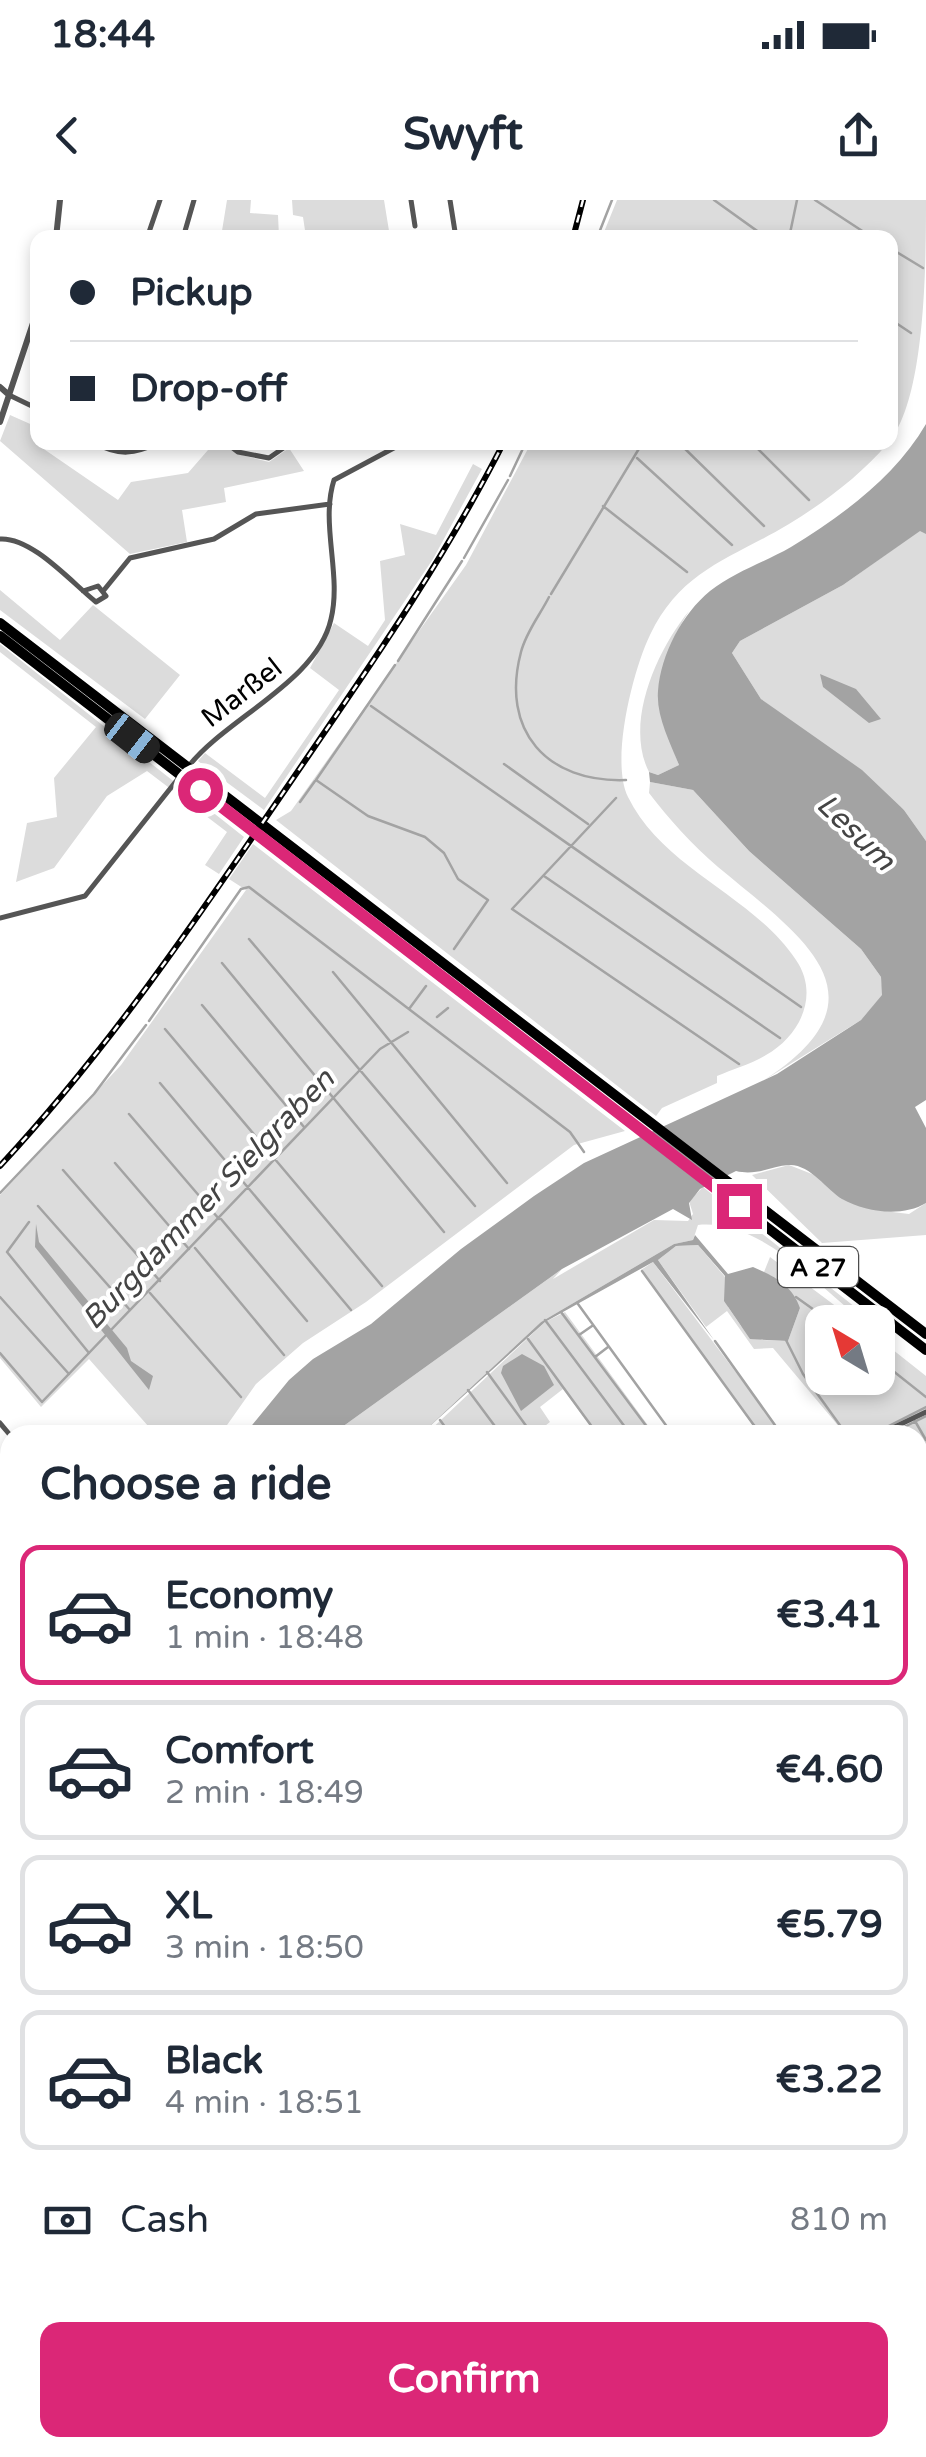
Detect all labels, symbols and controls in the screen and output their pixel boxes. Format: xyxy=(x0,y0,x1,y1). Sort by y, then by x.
text: 18:44 xyxy=(50,12,155,58)
icon: back xyxy=(40,108,95,163)
text: Swyft xyxy=(403,108,523,162)
icon: share xyxy=(831,108,886,163)
text: Pickup xyxy=(130,270,253,316)
text: Drop-off xyxy=(130,366,287,412)
street label: Marßel xyxy=(194,651,289,735)
car xyxy=(99,708,165,768)
route start xyxy=(178,768,223,813)
water label: Lesum xyxy=(809,786,904,879)
water label: Burgdammer Sielgraben xyxy=(74,1061,343,1337)
route end xyxy=(717,1184,762,1229)
road number: A 27 xyxy=(778,1247,858,1287)
north arrow xyxy=(805,1305,895,1395)
map controls xyxy=(805,1305,895,1395)
text: Choose a ride xyxy=(40,1458,331,1512)
icon: car xyxy=(45,1570,135,1660)
text: Economy xyxy=(165,1573,333,1619)
text: €3.41 xyxy=(776,1592,883,1638)
text: 1 min · 18:48 xyxy=(165,1619,364,1657)
icon: car xyxy=(45,1725,135,1815)
text: Comfort xyxy=(165,1728,314,1774)
text: €4.60 xyxy=(776,1747,883,1793)
text: 2 min · 18:49 xyxy=(165,1774,364,1812)
icon: car xyxy=(45,1880,135,1970)
text: XL xyxy=(165,1883,212,1929)
text: €5.79 xyxy=(776,1902,883,1948)
text: 3 min · 18:50 xyxy=(165,1929,364,1967)
icon: car xyxy=(45,2035,135,2125)
text: Black xyxy=(165,2038,263,2084)
text: €3.22 xyxy=(776,2057,883,2103)
text: 4 min · 18:51 xyxy=(165,2084,364,2122)
icon: cash xyxy=(40,2193,95,2248)
text: Cash xyxy=(120,2197,209,2243)
text: 810 m xyxy=(790,2201,888,2239)
button: Confirm xyxy=(40,2322,888,2437)

